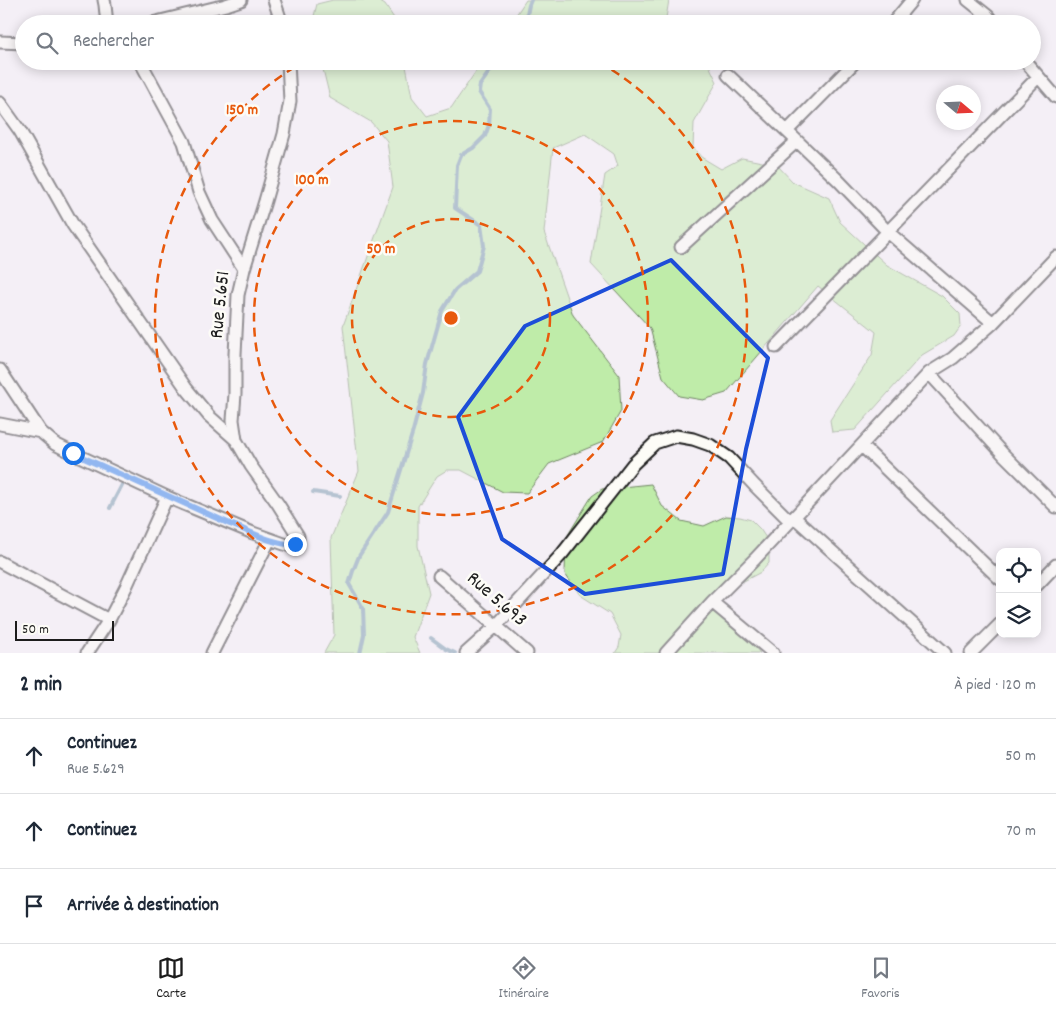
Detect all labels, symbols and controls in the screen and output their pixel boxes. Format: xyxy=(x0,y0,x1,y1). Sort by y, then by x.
search box xyxy=(15,15,1041,70)
icon: search xyxy=(33,29,61,57)
text: Rechercher xyxy=(73,29,154,56)
north arrow xyxy=(936,85,981,130)
text: 150 m xyxy=(226,100,258,122)
text: 100 m xyxy=(295,170,329,192)
text: 50 m xyxy=(367,239,395,261)
street label: Rue 5.651 xyxy=(204,270,238,340)
centre of rings xyxy=(442,309,460,327)
route start xyxy=(62,442,85,465)
route end xyxy=(284,533,307,556)
map controls xyxy=(996,548,1041,638)
button: locate xyxy=(996,548,1041,593)
street label: Rue 5.693 xyxy=(460,566,532,634)
button: layers xyxy=(996,593,1041,638)
scale bar xyxy=(15,618,114,641)
text: 50 m xyxy=(22,620,49,640)
text: 2 min xyxy=(20,671,62,701)
text: À pied · 120 m xyxy=(954,674,1036,697)
text: Continuez xyxy=(67,731,137,758)
icon: ahead xyxy=(20,742,48,770)
text: 50 m xyxy=(1005,745,1036,768)
text: Rue 5.629 xyxy=(67,758,125,781)
icon: ahead xyxy=(20,817,48,845)
text: Continuez xyxy=(67,818,137,845)
text: 70 m xyxy=(1006,820,1036,843)
icon: arrive xyxy=(20,892,48,920)
text: Arrivée à destination xyxy=(67,893,219,920)
tab: Carte xyxy=(156,954,186,1004)
tab: Itinéraire xyxy=(499,954,549,1004)
tab: Favoris xyxy=(861,954,900,1004)

